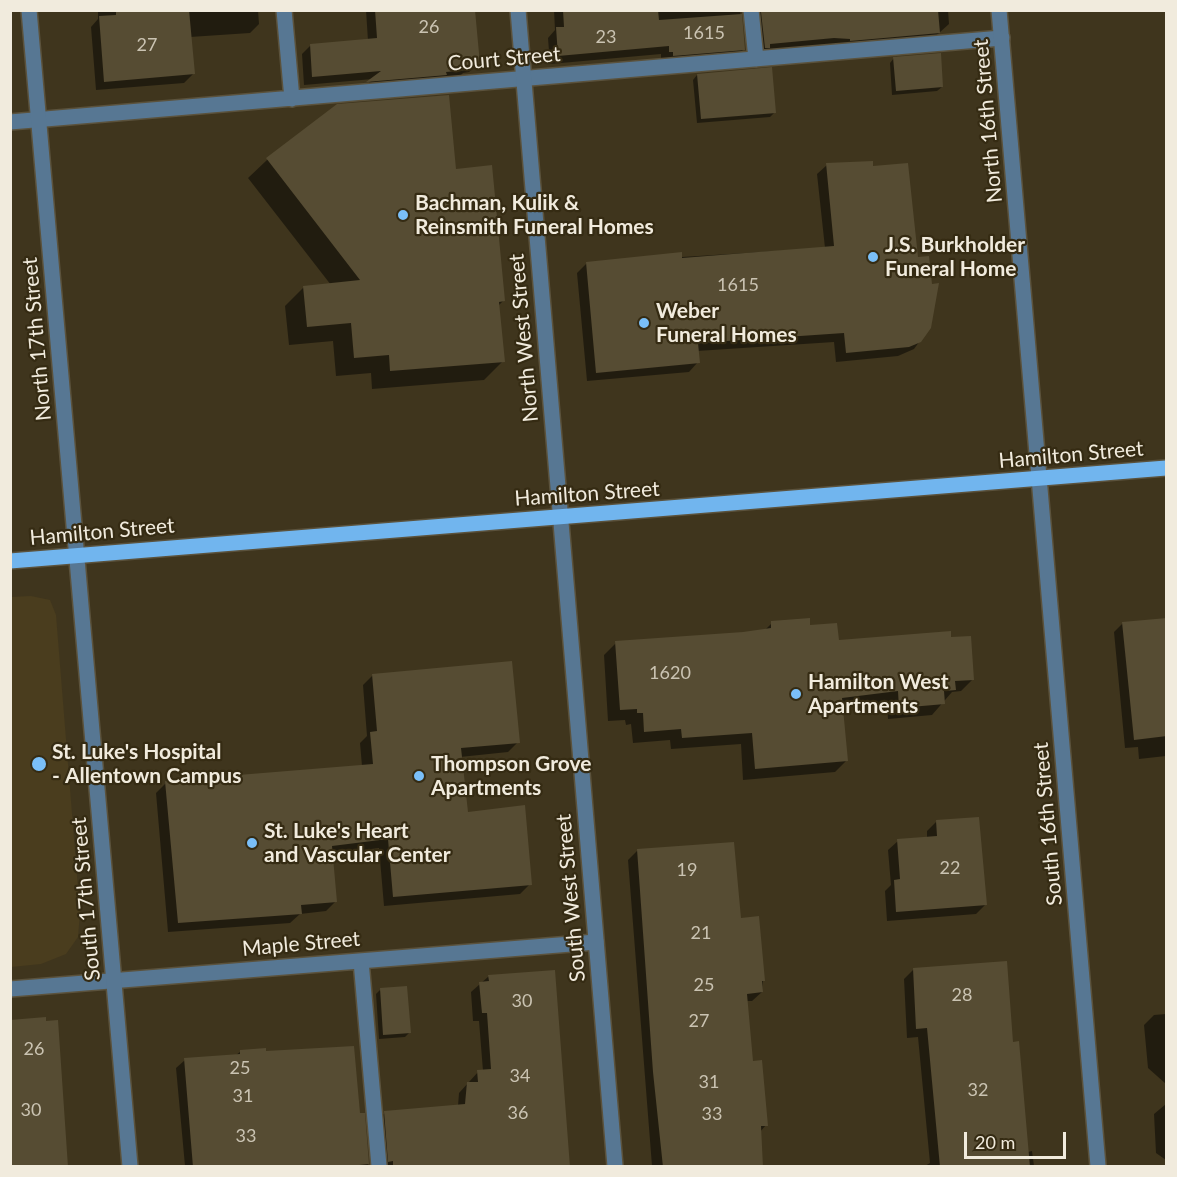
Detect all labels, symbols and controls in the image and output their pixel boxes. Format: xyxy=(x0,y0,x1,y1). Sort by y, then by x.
house number: 26 xyxy=(419,16,439,38)
house number: 1615 xyxy=(683,22,725,44)
house number: 23 xyxy=(596,26,616,48)
house number: 27 xyxy=(137,34,157,56)
street label: North 16th Street xyxy=(968,38,1008,204)
street label: Court Street xyxy=(446,42,562,76)
place label: Bachman, Kulik & Reinsmith Funeral Homes xyxy=(415,190,654,240)
marker: Bachman, Kulik & Reinsmith Funeral Homes xyxy=(396,208,410,222)
place label: J.S. Burkholder Funeral Home xyxy=(885,232,1025,282)
marker: J.S. Burkholder Funeral Home xyxy=(866,250,880,264)
street label: North West Street xyxy=(504,253,544,423)
street label: North 17th Street xyxy=(17,256,57,422)
house number: 1615 xyxy=(717,274,759,296)
place label: Weber Funeral Homes xyxy=(656,298,797,348)
marker: Weber Funeral Homes xyxy=(637,316,651,330)
street label: Hamilton Street xyxy=(998,436,1144,474)
street label: Hamilton Street xyxy=(514,476,660,512)
street label: Hamilton Street xyxy=(29,513,175,551)
house number: 1620 xyxy=(649,662,691,684)
place label: Hamilton West Apartments xyxy=(808,669,948,719)
marker: Hamilton West Apartments xyxy=(789,687,803,701)
place label: St. Luke's Hospital - Allentown Campus xyxy=(52,739,241,789)
street label: South 16th Street xyxy=(1028,741,1068,907)
place label: Thompson Grove Apartments xyxy=(431,751,591,801)
marker: St. Luke's Hospital - Allentown Campus xyxy=(30,755,48,773)
marker: Thompson Grove Apartments xyxy=(412,769,426,783)
street label: South West Street xyxy=(551,813,591,983)
street label: South 17th Street xyxy=(66,816,106,982)
place label: St. Luke's Heart and Vascular Center xyxy=(264,818,451,868)
marker: St. Luke's Heart and Vascular Center xyxy=(245,836,259,850)
house number: 22 xyxy=(940,857,960,879)
house number: 19 xyxy=(677,859,697,881)
house number: 21 xyxy=(691,922,711,944)
street label: Maple Street xyxy=(241,926,361,962)
house number: 25 xyxy=(694,974,714,996)
house number: 28 xyxy=(952,984,972,1006)
house number: 30 xyxy=(512,990,532,1012)
house number: 27 xyxy=(689,1010,709,1032)
house number: 26 xyxy=(24,1038,44,1060)
house number: 25 xyxy=(230,1057,250,1079)
house number: 34 xyxy=(510,1065,530,1087)
house number: 31 xyxy=(699,1071,719,1093)
house number: 32 xyxy=(968,1079,988,1101)
house number: 31 xyxy=(233,1085,253,1107)
house number: 30 xyxy=(21,1099,41,1121)
house number: 36 xyxy=(508,1102,528,1124)
house number: 33 xyxy=(702,1103,722,1125)
scale bar xyxy=(967,1120,1069,1158)
house number: 33 xyxy=(236,1125,256,1147)
text: 20 m xyxy=(975,1131,1015,1153)

